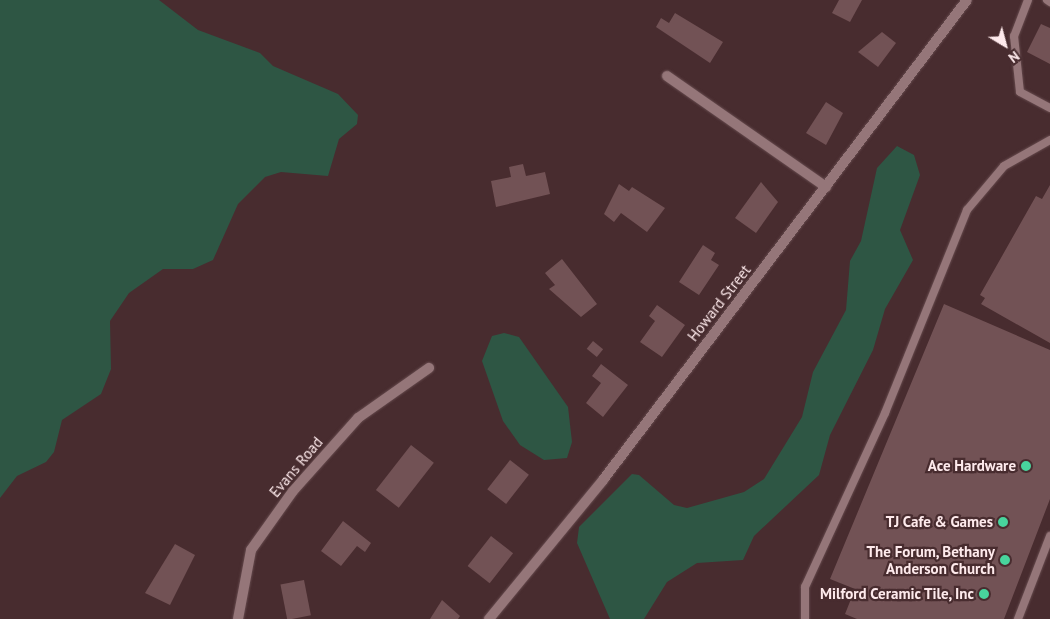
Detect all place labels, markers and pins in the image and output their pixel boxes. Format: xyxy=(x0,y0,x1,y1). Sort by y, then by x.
place label: Ace Hardware xyxy=(928,457,1016,475)
marker: Ace Hardware xyxy=(1020,460,1032,472)
place label: TJ Cafe & Games xyxy=(885,513,993,531)
marker: TJ Cafe & Games xyxy=(997,516,1009,528)
place label: The Forum, Bethany Anderson Church xyxy=(866,542,995,577)
marker: The Forum, Bethany Anderson Church xyxy=(999,554,1011,566)
place label: Milford Ceramic Tile, Inc xyxy=(818,585,974,603)
marker: Milford Ceramic Tile, Inc xyxy=(978,588,990,600)

